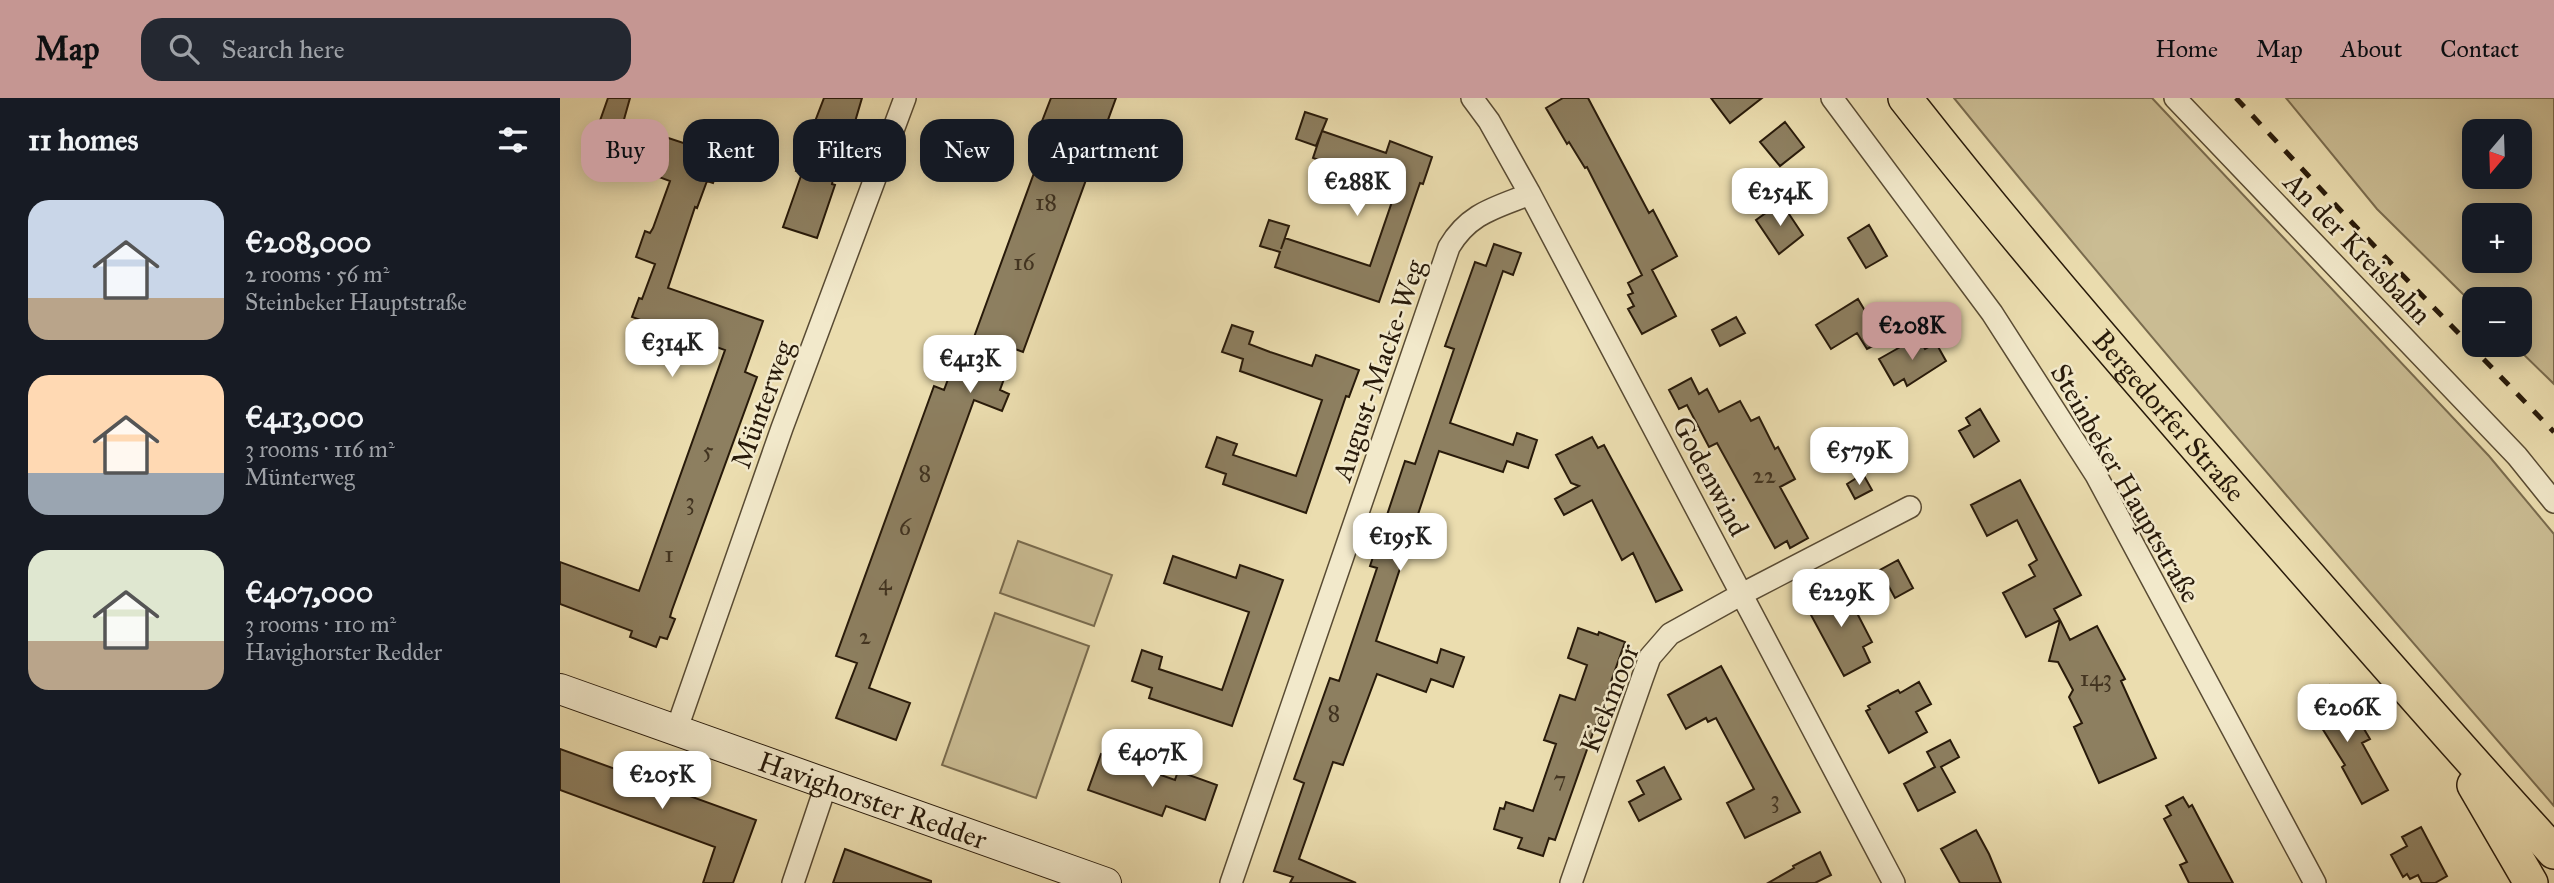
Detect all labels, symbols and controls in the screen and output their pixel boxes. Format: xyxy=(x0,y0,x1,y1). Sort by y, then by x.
search box xyxy=(141,18,631,81)
text: Map xyxy=(35,29,99,69)
icon: search xyxy=(165,30,203,68)
text: Search here xyxy=(221,33,345,65)
text: Home xyxy=(2155,34,2218,64)
text: Map xyxy=(2256,34,2303,64)
text: About xyxy=(2341,34,2402,64)
text: Contact xyxy=(2440,34,2519,64)
chip: Buy xyxy=(581,119,669,182)
chip: Rent xyxy=(683,119,779,182)
chip: Filters xyxy=(793,119,906,182)
chip: New xyxy=(920,119,1014,182)
chip: Apartment xyxy=(1028,119,1183,182)
north arrow xyxy=(2462,119,2532,189)
map controls xyxy=(2462,119,2532,357)
icon: filters xyxy=(494,121,532,159)
text: 11 homes xyxy=(28,122,139,158)
pin: €288K xyxy=(1308,158,1406,218)
street label: An der Kreisbahn xyxy=(2276,164,2439,332)
text: €288K xyxy=(1324,167,1390,195)
pin: €254K xyxy=(1731,169,1829,228)
text: €254K xyxy=(1748,177,1812,205)
house number: 18 xyxy=(1035,187,1057,217)
button: + xyxy=(2462,203,2532,273)
text: €208,000 xyxy=(245,224,372,260)
icon: home xyxy=(84,228,168,312)
house number: 16 xyxy=(1013,247,1036,277)
street label: August-Macke-Weg xyxy=(1324,254,1433,486)
text: 2 rooms · 56 m² xyxy=(245,260,389,288)
button: − xyxy=(2462,287,2532,357)
text: Steinbeker Hauptstraße xyxy=(245,288,467,316)
pin: €208K xyxy=(1863,302,1961,362)
text: €208K xyxy=(1878,311,1946,339)
pin: €314K xyxy=(623,320,721,379)
street label: Bergedorfer Straße xyxy=(2085,323,2253,509)
text: €314K xyxy=(641,328,703,356)
street label: Münterweg xyxy=(723,335,802,473)
pin: €413K xyxy=(921,336,1019,395)
text: €413K xyxy=(939,344,1001,372)
street label: Steinbeker Hauptstraße xyxy=(2043,358,2208,609)
text: €413,000 xyxy=(245,399,364,435)
icon: home xyxy=(84,403,168,487)
street label: Godenwind xyxy=(1664,410,1757,542)
pin: €579K xyxy=(1810,428,1908,487)
text: 3 rooms · 116 m² xyxy=(245,435,395,463)
house number: 5 xyxy=(702,435,714,465)
text: €579K xyxy=(1826,436,1892,464)
house number: 8 xyxy=(919,458,931,488)
house number: 22 xyxy=(1752,460,1776,490)
text: Münterweg xyxy=(245,463,355,491)
house number: 3 xyxy=(685,486,695,516)
house number: 6 xyxy=(899,512,912,542)
pin: €195K xyxy=(1351,514,1449,573)
text: €195K xyxy=(1369,522,1431,550)
house number: 1 xyxy=(664,539,674,569)
house number: 4 xyxy=(878,567,892,597)
pin: €229K xyxy=(1792,570,1890,629)
text: €407,000 xyxy=(245,574,373,610)
icon: home xyxy=(84,578,168,662)
text: €229K xyxy=(1808,578,1874,606)
text: 3 rooms · 110 m² xyxy=(245,610,396,638)
house number: 2 xyxy=(859,621,871,651)
text: Havighorster Redder xyxy=(245,638,442,666)
street label: Kiekmoor xyxy=(1572,638,1647,758)
house number: 143 xyxy=(2080,663,2112,693)
pin: €206K xyxy=(2298,684,2396,744)
text: €206K xyxy=(2314,693,2380,721)
house number: 8 xyxy=(1328,698,1340,728)
pin: €407K xyxy=(1103,730,1201,789)
text: €407K xyxy=(1118,738,1186,766)
street label: Havighorster Redder xyxy=(754,744,992,857)
pin: €205K xyxy=(613,752,711,811)
text: €205K xyxy=(629,760,695,788)
house number: 7 xyxy=(1554,764,1566,794)
house number: 3 xyxy=(1770,784,1780,814)

